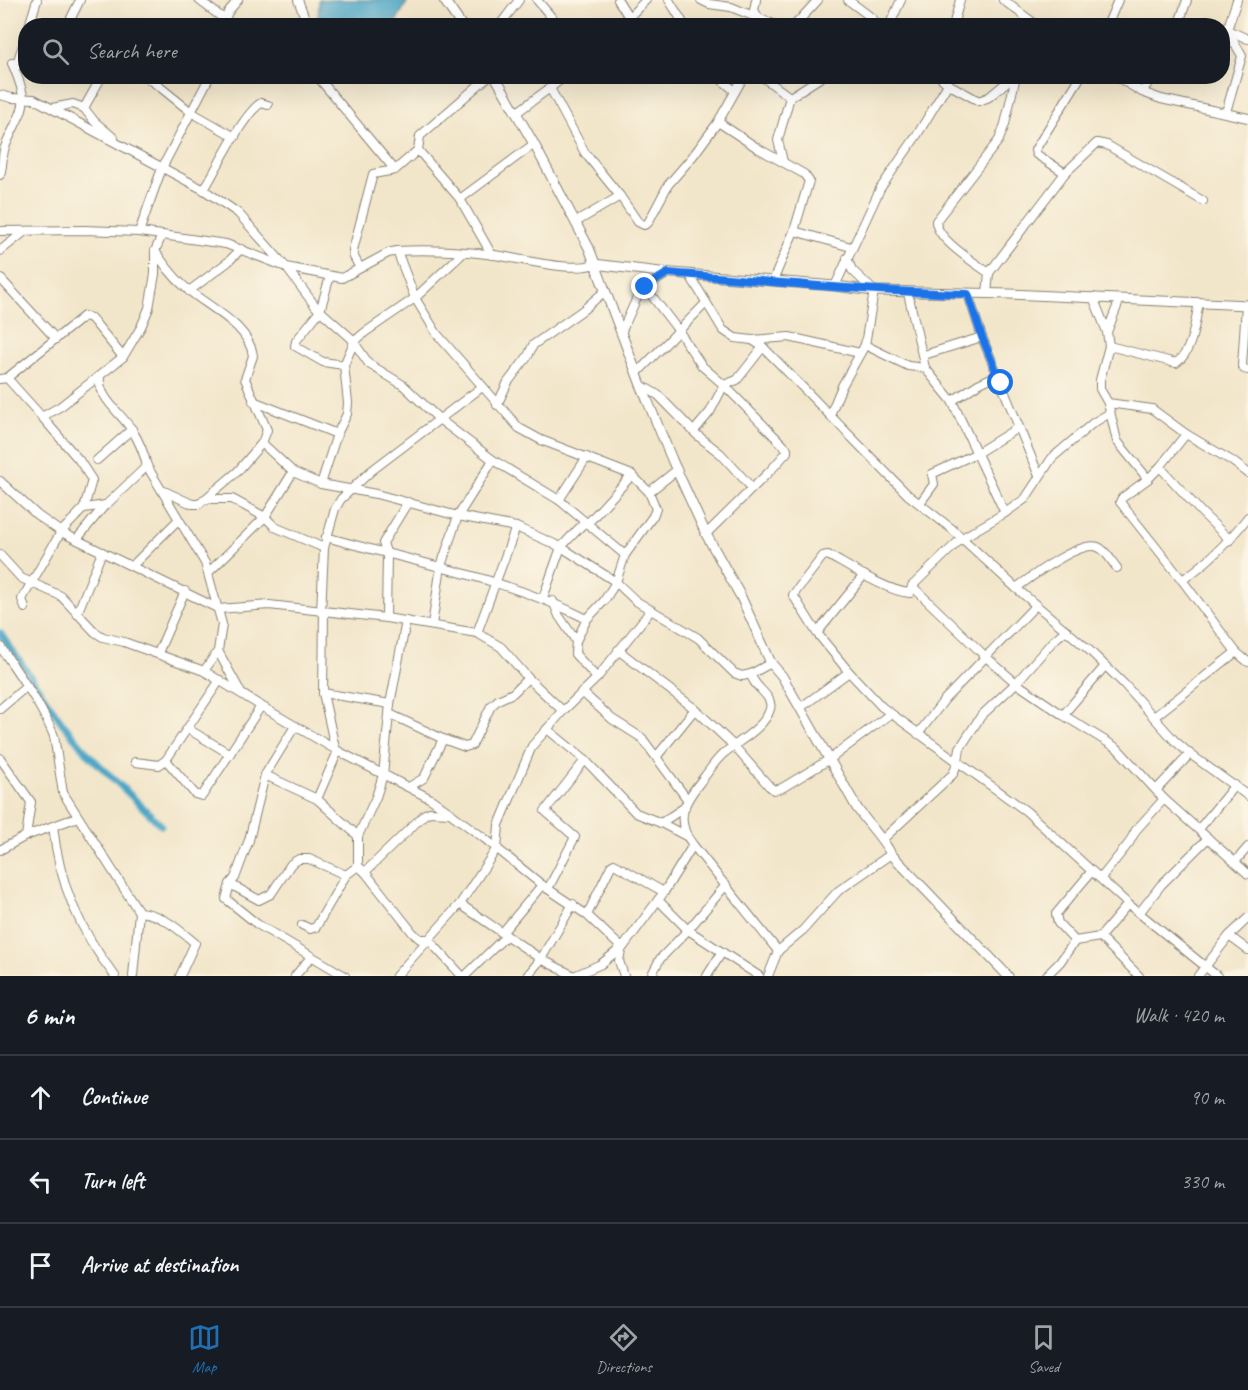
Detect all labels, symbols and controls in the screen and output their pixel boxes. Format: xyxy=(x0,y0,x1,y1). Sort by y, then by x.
search box xyxy=(18,18,1230,84)
icon: search xyxy=(39,35,72,68)
text: Search here xyxy=(87,37,177,65)
route end xyxy=(631,273,657,299)
route start xyxy=(987,369,1013,395)
text: 6 min xyxy=(24,999,74,1032)
text: Walk · 420 m xyxy=(1134,1003,1224,1028)
icon: ahead xyxy=(24,1081,57,1114)
text: Continue xyxy=(81,1083,147,1111)
text: 90 m xyxy=(1190,1085,1224,1110)
icon: left xyxy=(24,1165,57,1198)
text: Turn left xyxy=(81,1167,145,1195)
text: 330 m xyxy=(1181,1169,1224,1194)
icon: arrive xyxy=(24,1249,57,1282)
text: Arrive at destination xyxy=(81,1251,238,1279)
tab: Map xyxy=(188,1321,221,1377)
tab: Directions xyxy=(596,1321,652,1377)
tab: Saved xyxy=(1027,1321,1060,1377)

